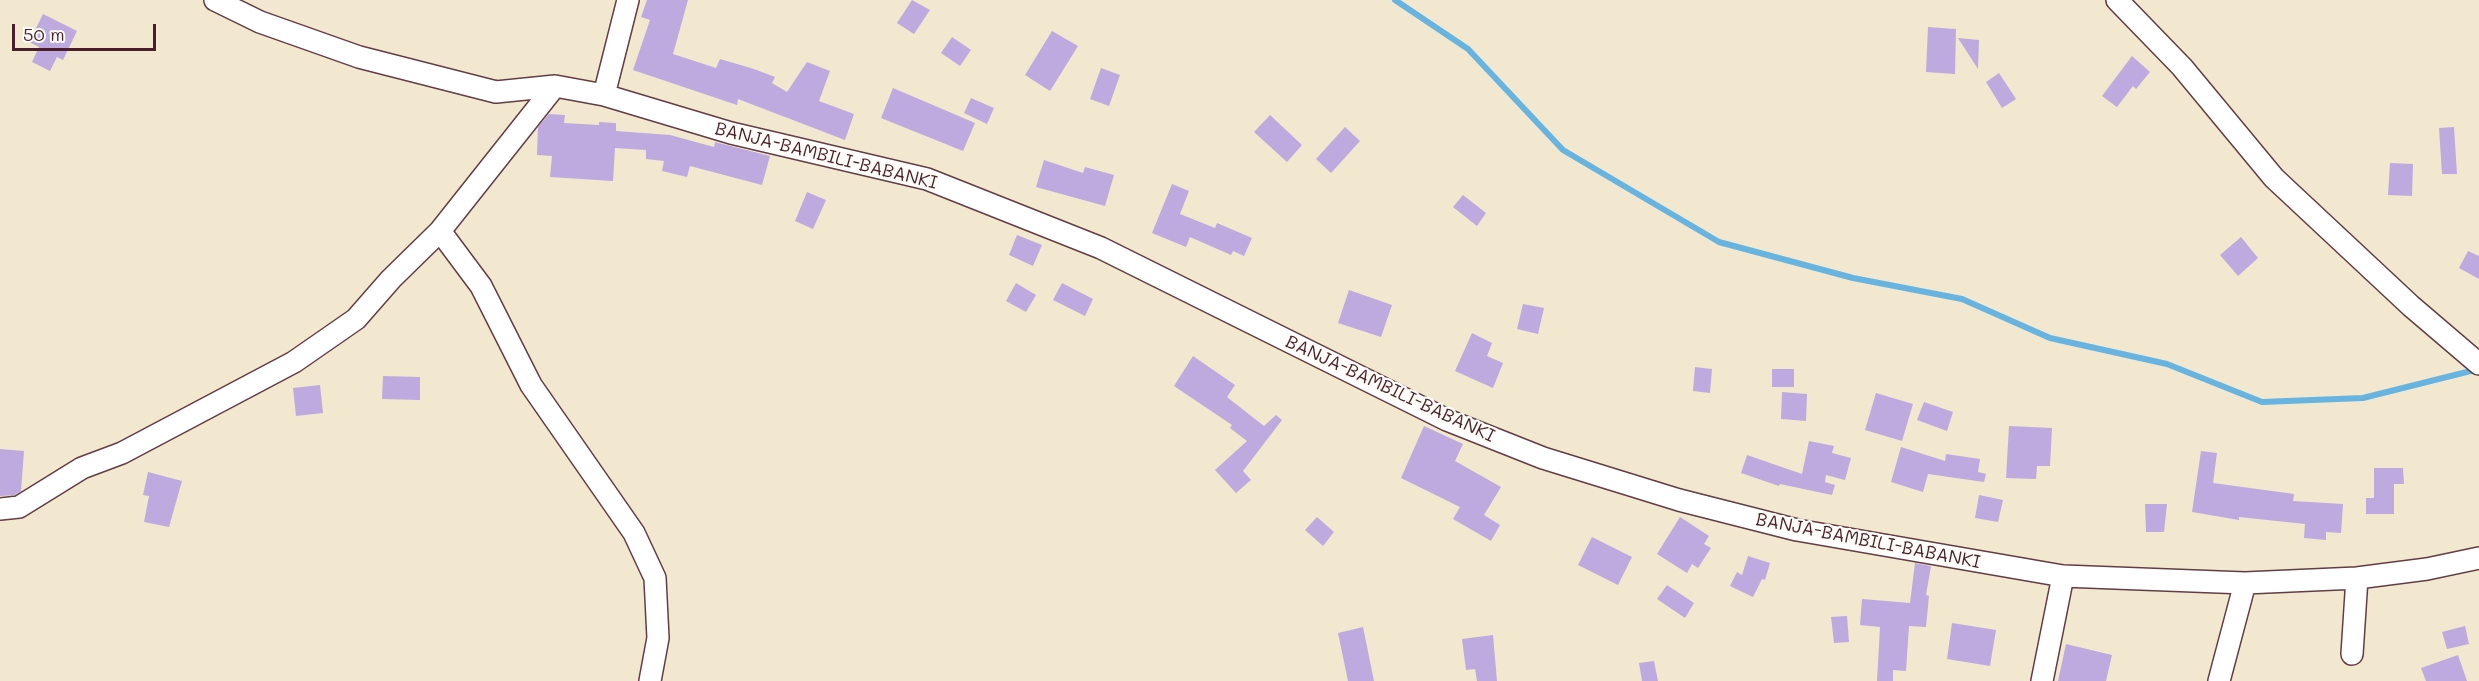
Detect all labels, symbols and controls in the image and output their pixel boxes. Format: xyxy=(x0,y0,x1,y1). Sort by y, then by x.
scale bar xyxy=(15,12,159,50)
text: 50 m xyxy=(23,22,65,46)
street label: BANJA-BAMBILI-BABANKI xyxy=(713,118,939,194)
street label: BANJA-BAMBILI-BABANKI xyxy=(1282,331,1498,447)
street label: BANJA-BAMBILI-BABANKI xyxy=(1754,509,1982,573)

